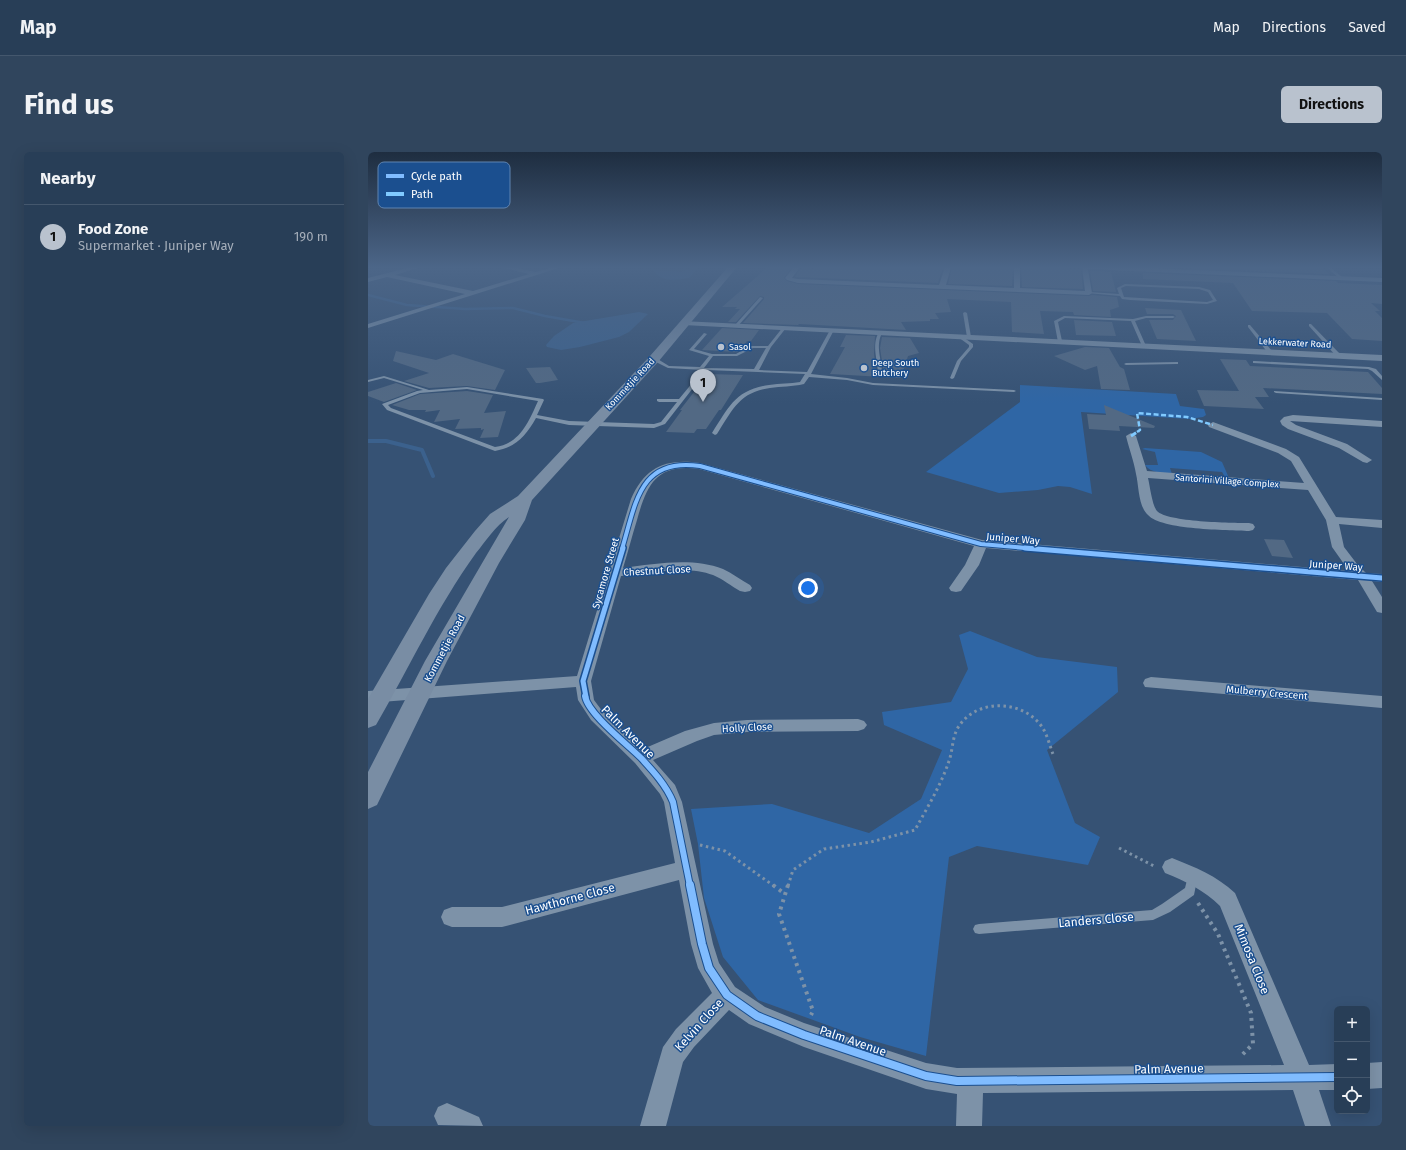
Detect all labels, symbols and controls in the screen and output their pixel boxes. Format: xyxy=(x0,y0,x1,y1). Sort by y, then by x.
text: Map xyxy=(20,16,57,39)
text: Map xyxy=(1213,19,1240,36)
text: Directions xyxy=(1262,19,1326,36)
text: Saved xyxy=(1348,19,1386,36)
button: Directions xyxy=(1281,86,1382,123)
text: Find us xyxy=(24,88,114,121)
legend xyxy=(378,162,510,208)
text: Nearby xyxy=(40,168,95,189)
text: Cycle path xyxy=(411,170,462,183)
text: Path xyxy=(411,188,433,201)
text: Food Zone xyxy=(78,220,148,238)
text: 1 xyxy=(50,229,56,244)
text: 190 m xyxy=(294,229,328,244)
text: Supermarket · Juniper Way xyxy=(78,238,234,253)
street label: Lekkerwater Road xyxy=(1259,336,1331,350)
marker: Sasol xyxy=(716,342,726,352)
place label: Sasol xyxy=(729,342,751,352)
street label: Kommetjie Road xyxy=(603,356,657,412)
place label: Deep South Butchery xyxy=(872,358,919,378)
marker: Deep South Butchery xyxy=(859,363,869,373)
pin: 1 xyxy=(690,369,716,402)
street label: Santorini Village Complex xyxy=(1175,472,1280,490)
street label: Juniper Way xyxy=(986,531,1040,547)
street label: Sycamore Street xyxy=(590,536,622,610)
street label: Juniper Way xyxy=(1309,558,1363,574)
street label: Chestnut Close xyxy=(623,563,691,579)
your location xyxy=(798,578,818,598)
street label: Kommetjie Road xyxy=(422,613,468,684)
street label: Mulberry Crescent xyxy=(1226,683,1309,703)
street label: Palm Avenue xyxy=(598,702,658,762)
street label: Holly Close xyxy=(722,721,772,735)
street label: Hawthorne Close xyxy=(524,880,616,918)
street label: Landers Close xyxy=(1058,910,1134,930)
street label: Mimosa Close xyxy=(1232,922,1272,996)
street label: Kelvin Close xyxy=(672,996,726,1054)
map controls xyxy=(1334,1006,1370,1114)
button: + xyxy=(1334,1006,1370,1042)
street label: Palm Avenue xyxy=(818,1023,888,1059)
button: − xyxy=(1334,1042,1370,1078)
street label: Palm Avenue xyxy=(1134,1061,1204,1077)
button: locate xyxy=(1334,1078,1370,1114)

